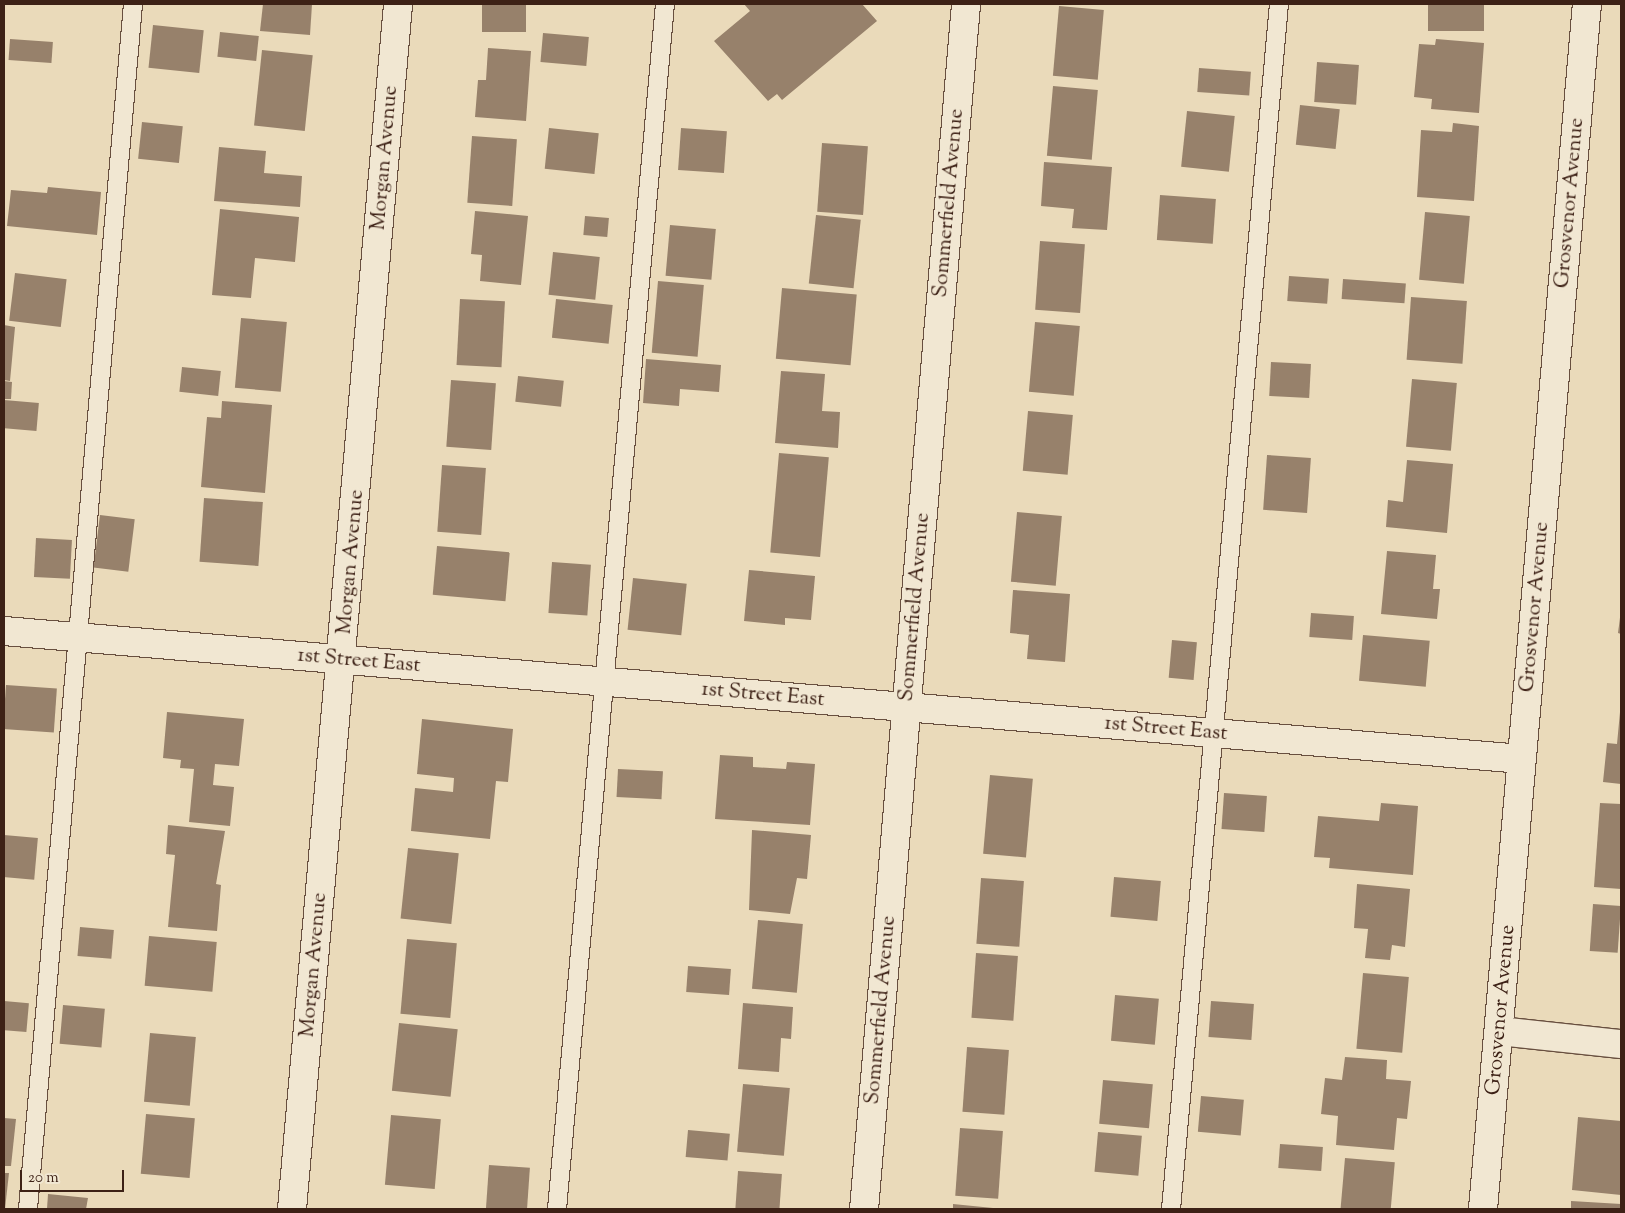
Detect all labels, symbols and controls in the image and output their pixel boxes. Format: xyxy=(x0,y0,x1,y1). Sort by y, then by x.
street label: Morgan Avenue xyxy=(366,85,404,231)
street label: Sommerfield Avenue xyxy=(928,108,970,298)
street label: Grosvenor Avenue xyxy=(1550,117,1590,289)
street label: Morgan Avenue xyxy=(332,489,370,635)
street label: Sommerfield Avenue xyxy=(894,512,936,702)
street label: Grosvenor Avenue xyxy=(1515,521,1555,693)
street label: 1st Street East xyxy=(296,643,422,679)
street label: 1st Street East xyxy=(700,677,826,713)
street label: 1st Street East xyxy=(1103,711,1229,747)
street label: Morgan Avenue xyxy=(295,892,333,1038)
street label: Sommerfield Avenue xyxy=(860,915,902,1105)
street label: Grosvenor Avenue xyxy=(1481,924,1521,1096)
scale bar xyxy=(22,1160,126,1192)
text: 20 m xyxy=(28,1168,59,1189)

